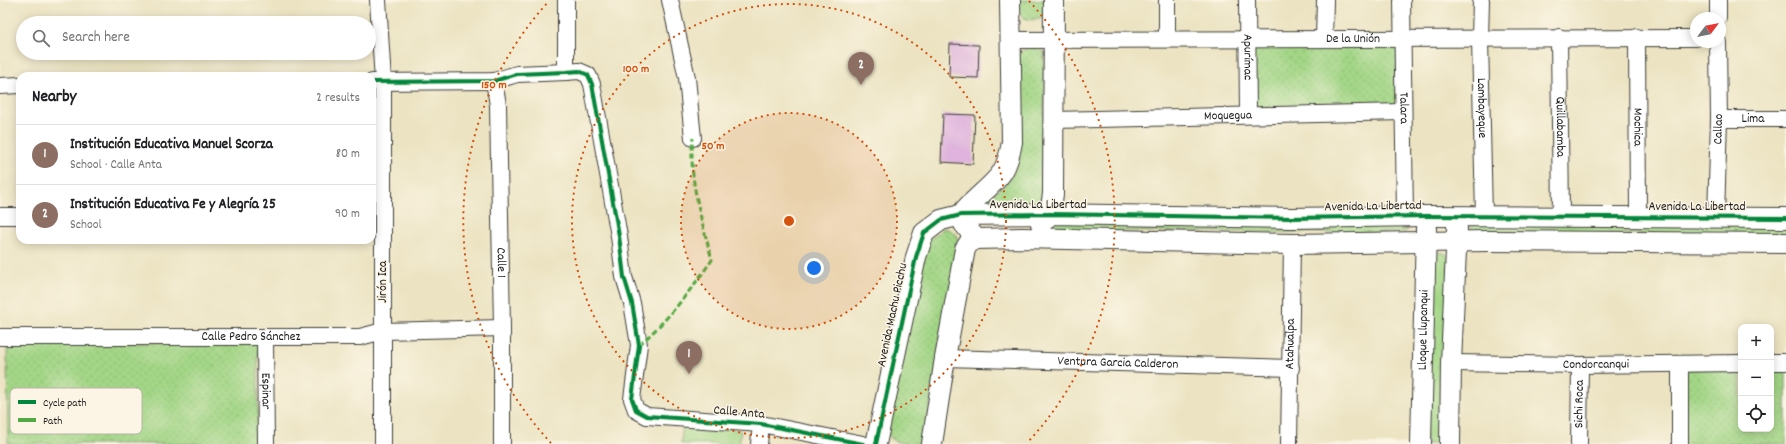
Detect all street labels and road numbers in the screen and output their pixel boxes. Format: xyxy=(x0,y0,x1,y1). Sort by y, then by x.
street label: De la Unión xyxy=(1326,29,1380,49)
street label: Apurímac xyxy=(1238,34,1257,80)
street label: Lambayeque xyxy=(1471,78,1492,139)
street label: Talara xyxy=(1394,92,1413,125)
street label: Quillabamba xyxy=(1550,97,1570,158)
street label: Moquegua xyxy=(1204,106,1253,126)
street label: Mochica xyxy=(1628,108,1647,147)
street label: Lima xyxy=(1742,110,1765,129)
street label: Callao xyxy=(1709,113,1729,145)
street label: Avenida La Libertad xyxy=(989,196,1087,215)
street label: Avenida La Libertad xyxy=(1324,197,1422,217)
street label: Avenida La Libertad xyxy=(1648,198,1746,217)
street label: Calle 1 xyxy=(491,247,511,278)
street label: Jirón Ica xyxy=(374,260,393,303)
street label: Avenida Machu Picchu xyxy=(873,261,913,369)
street label: Lloque Llupanqui xyxy=(1413,289,1434,370)
street label: Atahualpa xyxy=(1281,318,1300,370)
street label: Calle Pedro Sánchez xyxy=(202,328,301,347)
street label: Ventura Garcia Calderon xyxy=(1057,352,1179,374)
street label: Condorcanqui xyxy=(1563,355,1630,375)
street label: Espinar xyxy=(256,373,275,410)
street label: Sichi Roca xyxy=(1570,379,1589,428)
street label: Calle Anta xyxy=(713,401,766,425)

